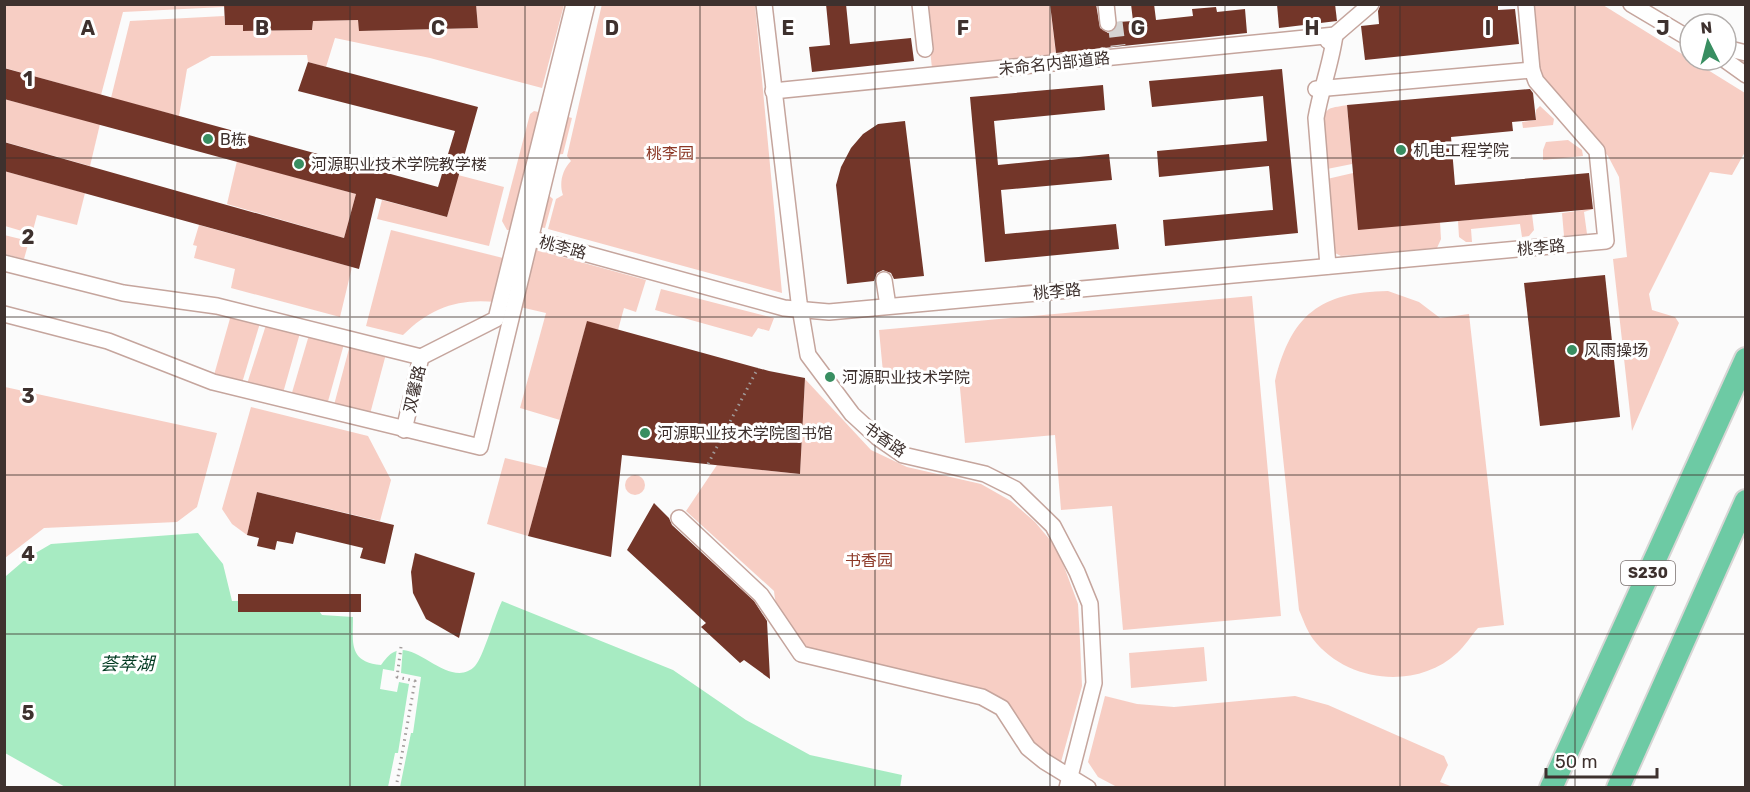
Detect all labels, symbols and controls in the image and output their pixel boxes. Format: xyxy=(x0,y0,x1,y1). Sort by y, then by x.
north arrow xyxy=(1678,12,1738,72)
text: A xyxy=(81,16,96,40)
text: B xyxy=(255,16,269,40)
text: C xyxy=(431,16,445,40)
text: D xyxy=(605,16,619,40)
text: E xyxy=(782,16,794,40)
text: F xyxy=(957,16,969,40)
text: G xyxy=(1131,16,1145,40)
text: H xyxy=(1305,16,1319,40)
text: I xyxy=(1485,16,1491,40)
text: J xyxy=(1656,16,1670,40)
text: N xyxy=(1700,18,1713,38)
street label: 未命名内部道路 xyxy=(997,48,1111,79)
text: 1 xyxy=(23,67,33,91)
place label: B栋 xyxy=(220,130,247,149)
marker: B栋 xyxy=(201,132,215,146)
place label: 机电工程学院 xyxy=(1413,141,1509,160)
marker: 机电工程学院 xyxy=(1394,143,1408,157)
park label: 桃李园 xyxy=(646,144,694,163)
place label: 河源职业技术学院教学楼 xyxy=(311,155,487,174)
marker: 河源职业技术学院教学楼 xyxy=(292,157,306,171)
text: 2 xyxy=(22,225,35,249)
street label: 桃李路 xyxy=(537,232,589,263)
street label: 桃李路 xyxy=(1516,236,1566,259)
street label: 桃李路 xyxy=(1032,280,1082,303)
place label: 风雨操场 xyxy=(1584,341,1648,360)
marker: 风雨操场 xyxy=(1565,343,1579,357)
street label: 双馨路 xyxy=(400,364,429,415)
place label: 河源职业技术学院 xyxy=(842,368,970,387)
marker: 河源职业技术学院 xyxy=(823,370,837,384)
text: 3 xyxy=(21,384,35,408)
street label: 书香路 xyxy=(860,418,910,461)
place label: 河源职业技术学院图书馆 xyxy=(657,424,833,443)
marker: 河源职业技术学院图书馆 xyxy=(638,426,652,440)
text: 4 xyxy=(21,542,35,566)
park label: 书香园 xyxy=(845,551,893,570)
road number: S230 xyxy=(1621,561,1675,585)
water label: 荟萃湖 xyxy=(100,653,157,675)
text: 5 xyxy=(22,701,35,725)
scale bar xyxy=(1546,741,1657,779)
text: 50 m xyxy=(1555,751,1598,773)

